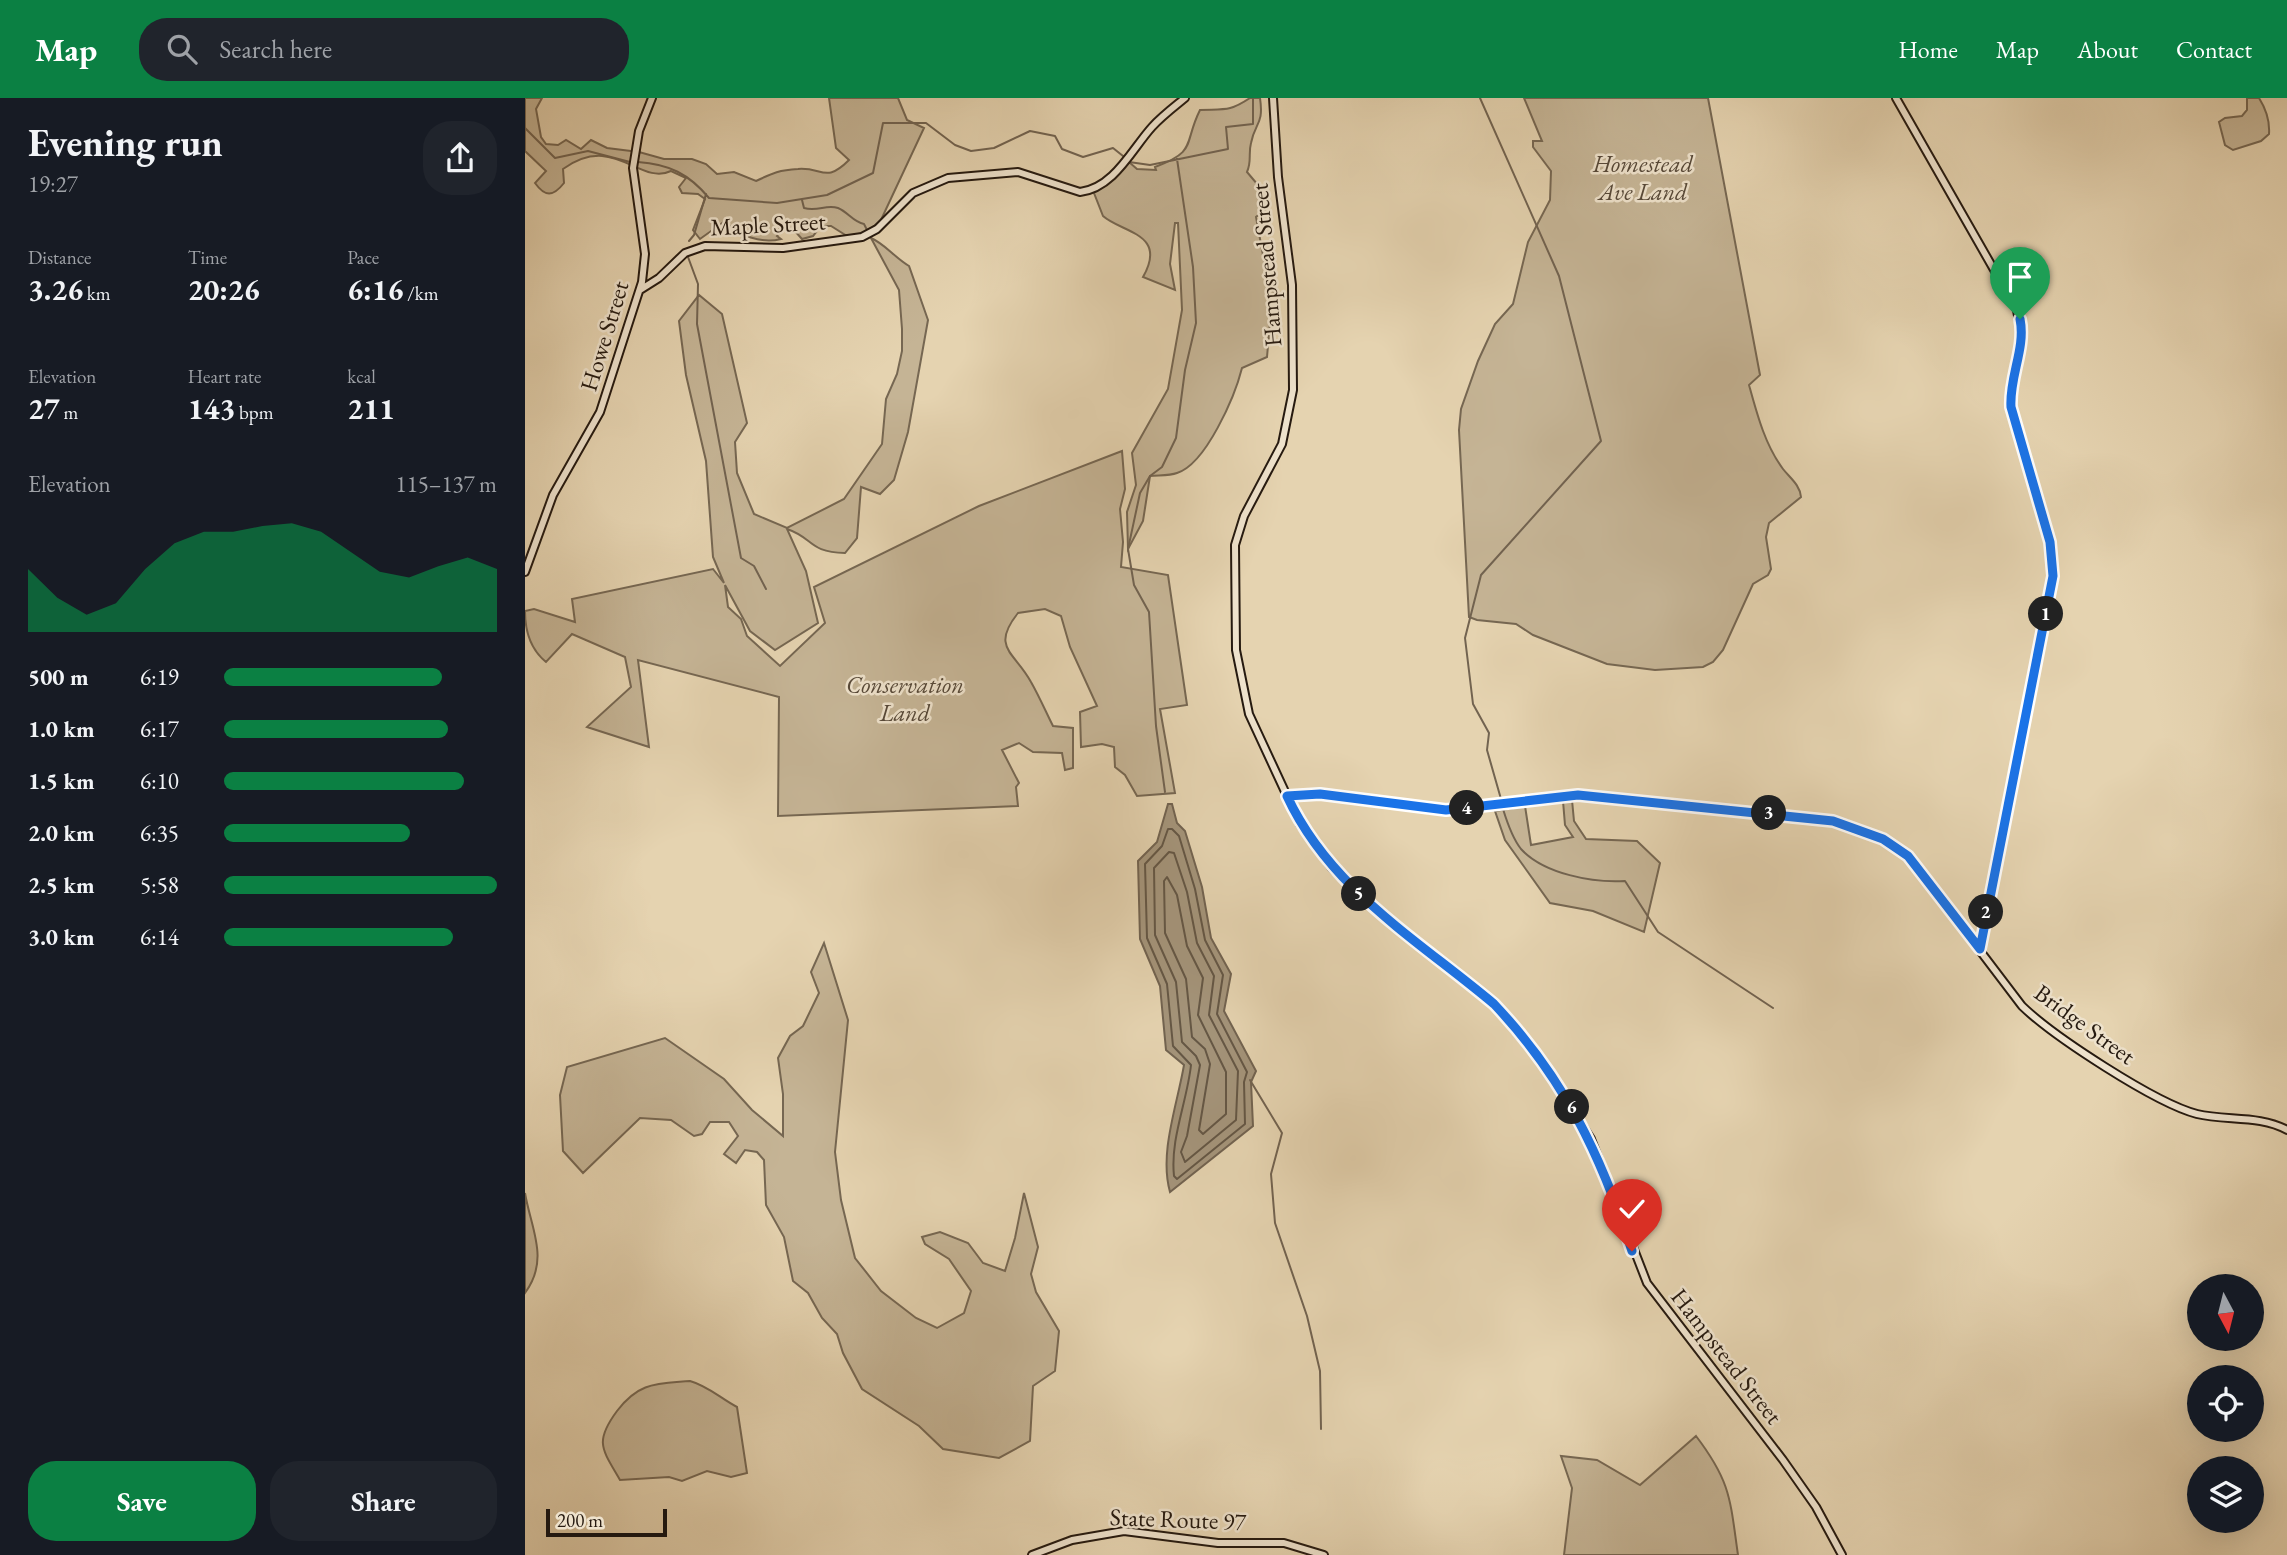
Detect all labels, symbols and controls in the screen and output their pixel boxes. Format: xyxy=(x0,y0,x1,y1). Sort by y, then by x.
search box xyxy=(139,18,629,81)
text: Map xyxy=(35,28,97,71)
icon: search xyxy=(163,30,201,68)
text: Search here xyxy=(219,32,332,66)
text: Home xyxy=(1898,34,1958,65)
text: Map xyxy=(1996,34,2039,65)
text: About xyxy=(2077,34,2138,65)
text: Contact xyxy=(2176,34,2252,65)
text: Evening run xyxy=(28,118,223,167)
button: share xyxy=(423,121,497,195)
park label: Homestead Ave Land xyxy=(1592,148,1694,207)
text: 19:27 xyxy=(28,169,78,199)
street label: Hampstead Street xyxy=(1243,181,1289,348)
street label: Maple Street xyxy=(710,205,827,243)
text: Distance xyxy=(28,245,91,270)
text: Time xyxy=(188,245,227,270)
text: Pace xyxy=(347,245,379,270)
pin xyxy=(1990,247,2050,319)
icon: arrive xyxy=(2001,258,2039,296)
text: 3.26 xyxy=(28,270,83,309)
text: 20:26 xyxy=(188,270,260,309)
text: 6:16 xyxy=(347,270,403,309)
street label: Howe Street xyxy=(573,277,636,395)
text: km xyxy=(83,281,111,306)
text: /km xyxy=(403,281,438,306)
text: Elevation xyxy=(28,364,96,389)
text: Heart rate xyxy=(188,364,261,389)
text: kcal xyxy=(347,364,376,389)
text: 27 xyxy=(28,389,60,428)
text: 143 xyxy=(188,389,235,428)
text: 211 xyxy=(347,389,395,428)
text: m xyxy=(60,400,78,425)
text: bpm xyxy=(235,400,274,425)
text: Elevation xyxy=(28,469,111,499)
text: 115–137 m xyxy=(396,469,497,499)
pin: 1 xyxy=(2029,596,2063,632)
text: 1 xyxy=(2040,601,2051,626)
text: 500 m xyxy=(28,662,89,692)
text: 6:19 xyxy=(140,662,179,692)
park label: Conservation Land xyxy=(846,669,964,728)
text: 1.0 km xyxy=(28,714,95,744)
text: 6:17 xyxy=(140,714,179,744)
text: 1.5 km xyxy=(28,766,95,796)
text: 6:10 xyxy=(140,766,179,796)
pin: 4 xyxy=(1450,790,1485,826)
text: 4 xyxy=(1461,795,1472,820)
pin: 3 xyxy=(1751,796,1787,830)
text: 3 xyxy=(1763,800,1774,825)
text: 2.0 km xyxy=(28,818,95,848)
text: 6:35 xyxy=(140,818,179,848)
text: 2.5 km xyxy=(28,870,95,900)
text: 5:58 xyxy=(140,870,179,900)
pin: 5 xyxy=(1341,876,1377,912)
text: 5 xyxy=(1353,881,1364,906)
pin: 2 xyxy=(1969,894,2003,930)
text: 2 xyxy=(1980,899,1991,924)
text: 3.0 km xyxy=(28,922,95,952)
text: 6:14 xyxy=(140,922,179,952)
street label: Bridge Street xyxy=(2028,977,2142,1071)
pin: 6 xyxy=(1555,1090,1589,1124)
text: 6 xyxy=(1566,1094,1577,1119)
pin xyxy=(1602,1179,1662,1251)
icon: check xyxy=(1613,1190,1651,1228)
north arrow xyxy=(2187,1274,2265,1351)
map controls xyxy=(2187,1274,2264,1533)
street label: Hampstead Street xyxy=(1664,1282,1790,1431)
button: locate xyxy=(2187,1365,2264,1442)
button: layers xyxy=(2187,1456,2264,1533)
button: Save xyxy=(28,1461,256,1541)
button: Share xyxy=(270,1461,497,1541)
street label: State Route 97 xyxy=(1109,1501,1247,1537)
scale bar xyxy=(546,1506,667,1538)
text: 200 m xyxy=(557,1508,603,1533)

